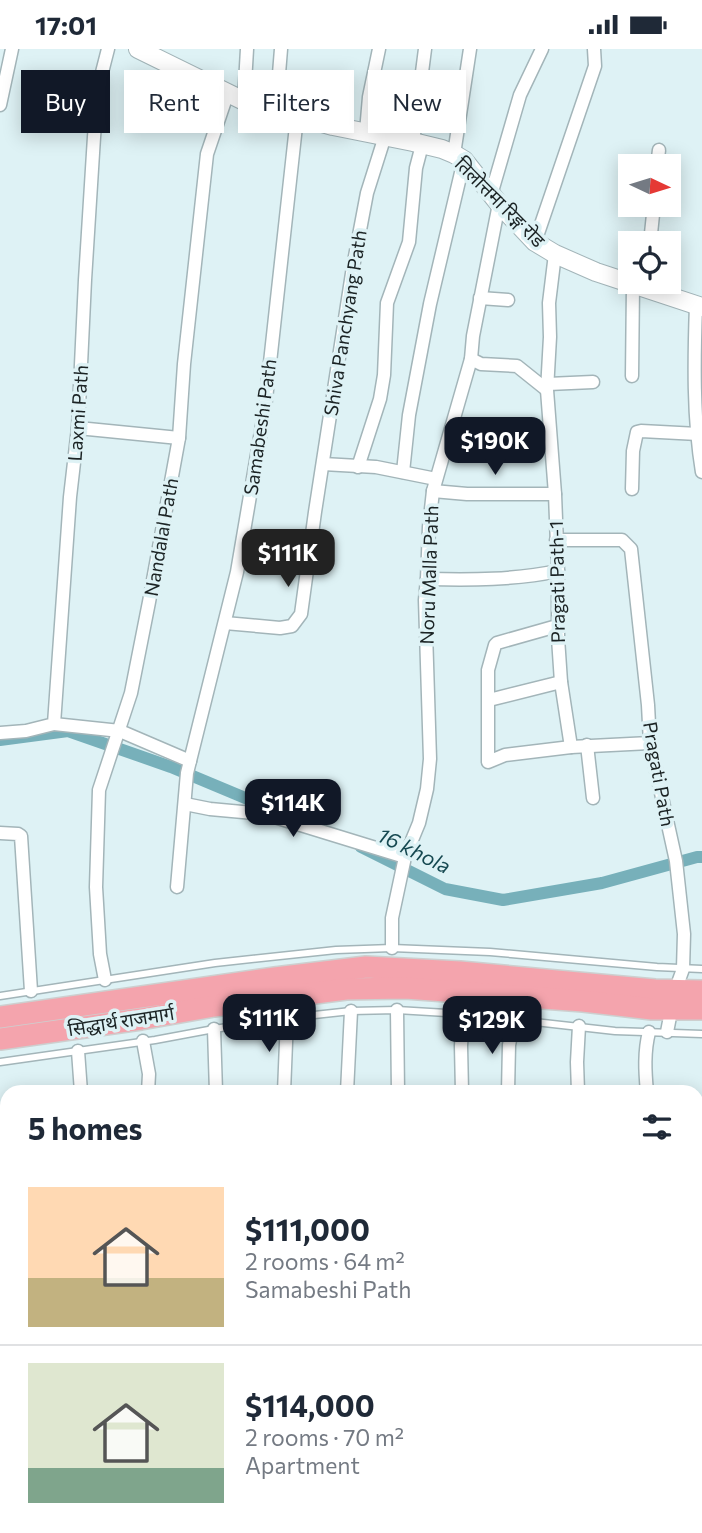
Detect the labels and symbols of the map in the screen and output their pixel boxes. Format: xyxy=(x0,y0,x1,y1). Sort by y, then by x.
street label: तिलोत्तमा रिङ्ग रोड xyxy=(451,152,551,252)
north arrow xyxy=(618,154,681,217)
street label: Shiva Panchyang Path xyxy=(318,228,371,417)
street label: Samabeshi Path xyxy=(239,357,280,497)
street label: Laxmi Path xyxy=(63,364,92,462)
pin: $190K xyxy=(446,417,544,477)
street label: Nandalal Path xyxy=(139,476,182,598)
street label: Noru Malla Path xyxy=(415,505,442,645)
street label: Pragati Path-1 xyxy=(544,521,569,643)
pin: $111K xyxy=(239,529,337,589)
street label: Pragati Path xyxy=(639,720,680,828)
pin: $114K xyxy=(244,779,342,839)
water label: 16 khola xyxy=(374,821,455,878)
pin: $111K xyxy=(220,995,318,1054)
pin: $129K xyxy=(443,997,541,1056)
street label: सिद्धार्थ राजमार्ग xyxy=(66,1001,177,1040)

